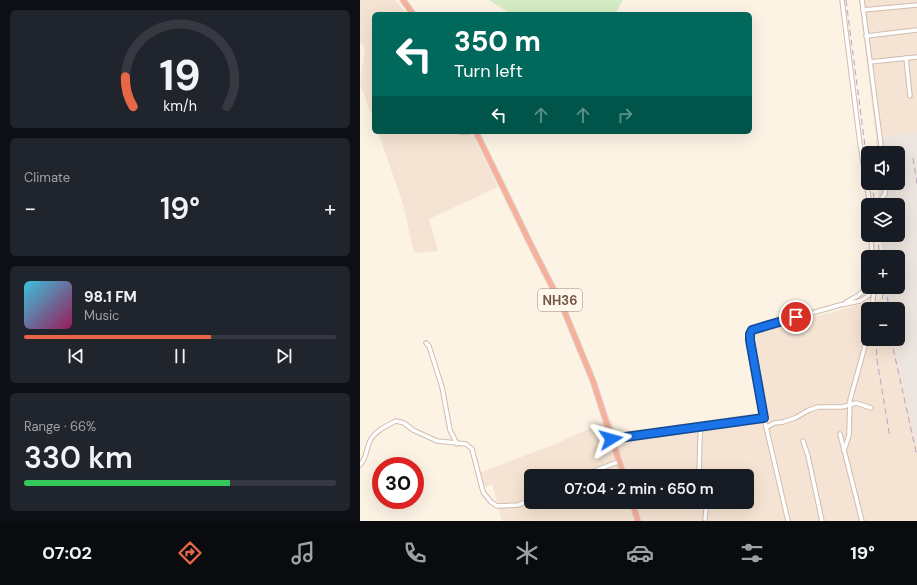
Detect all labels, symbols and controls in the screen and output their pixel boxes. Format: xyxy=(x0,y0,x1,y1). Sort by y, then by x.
text: 350 m xyxy=(454,23,541,60)
icon: left xyxy=(388,28,440,80)
text: 19 xyxy=(159,49,201,103)
text: Turn left xyxy=(454,59,523,83)
text: km/h xyxy=(163,96,197,114)
icon: left xyxy=(488,104,510,126)
icon: ahead xyxy=(530,104,552,126)
icon: ahead xyxy=(572,104,594,126)
icon: right xyxy=(614,104,636,126)
map controls xyxy=(861,146,905,346)
button: sound xyxy=(861,146,905,190)
text: Climate xyxy=(24,169,70,186)
text: 19° xyxy=(160,189,200,228)
text: − xyxy=(24,194,36,223)
text: + xyxy=(324,194,336,223)
button: layers xyxy=(861,198,905,242)
button: + xyxy=(861,250,905,294)
text: 98.1 FM xyxy=(84,287,137,307)
road number: NH36 xyxy=(538,289,582,311)
pin xyxy=(779,300,813,334)
button: − xyxy=(861,302,905,346)
icon: arrive xyxy=(785,306,807,328)
text: Music xyxy=(84,307,119,324)
icon: previous xyxy=(65,345,87,367)
icon: pause xyxy=(169,345,191,367)
icon: next xyxy=(273,345,295,367)
text: Range · 66% xyxy=(24,418,96,435)
position arrow xyxy=(590,418,632,460)
text: 330 km xyxy=(24,438,133,477)
speed limit sign: 30 xyxy=(372,457,424,509)
text: 07:04 · 2 min · 650 m xyxy=(564,479,714,499)
icon: directions xyxy=(176,539,204,567)
icon: music xyxy=(289,539,317,567)
icon: phone xyxy=(401,539,429,567)
icon: climate xyxy=(513,539,541,567)
icon: car xyxy=(626,539,654,567)
icon: filters xyxy=(738,539,766,567)
text: 07:02 xyxy=(42,541,92,565)
text: 19° xyxy=(850,541,875,565)

